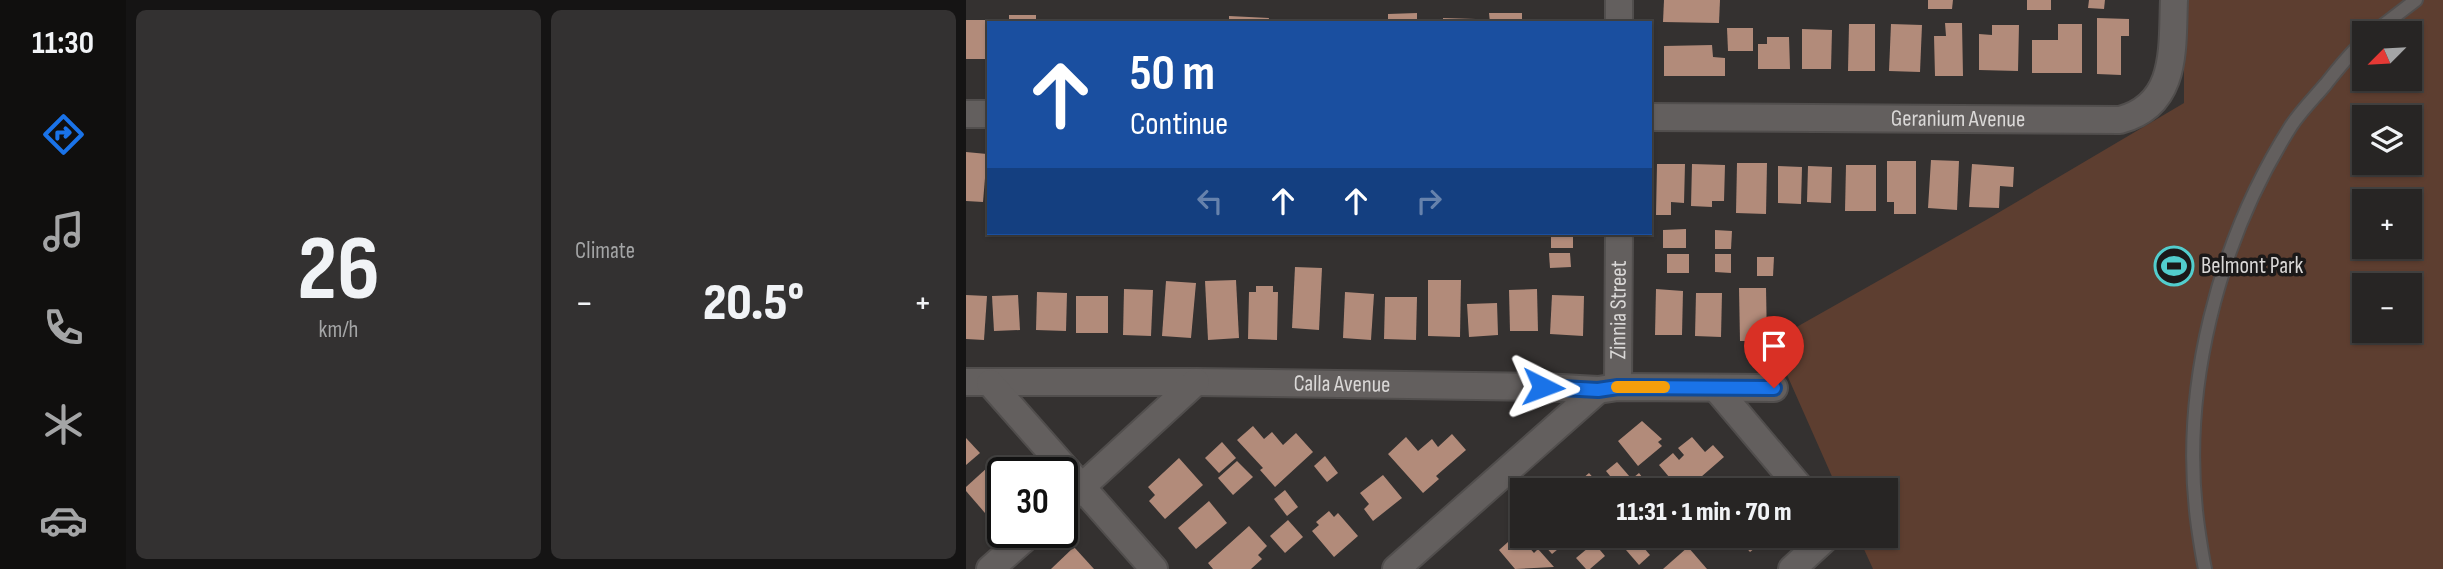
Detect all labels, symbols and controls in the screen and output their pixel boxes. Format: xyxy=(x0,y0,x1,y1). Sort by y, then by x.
north arrow xyxy=(2352,21,2422,91)
map controls xyxy=(2352,21,2422,343)
text: 11:30 xyxy=(32,24,94,63)
text: 50 m xyxy=(1130,45,1215,104)
icon: ahead xyxy=(1015,49,1106,140)
text: Continue xyxy=(1130,105,1228,144)
street label: Geranium Avenue xyxy=(1891,105,2025,133)
button: layers xyxy=(2352,105,2422,175)
icon: directions xyxy=(39,110,88,159)
icon: left xyxy=(1191,182,1229,220)
icon: ahead xyxy=(1264,182,1302,220)
icon: ahead xyxy=(1337,182,1375,220)
icon: right xyxy=(1410,182,1448,220)
button: + xyxy=(2352,189,2422,259)
icon: music xyxy=(39,207,88,256)
text: 26 xyxy=(297,216,380,325)
text: Climate xyxy=(575,237,635,265)
sports icon: Belmont Park xyxy=(2153,245,2195,287)
place label: Belmont Park xyxy=(2201,252,2304,280)
street label: Zinnia Street xyxy=(1604,260,1633,360)
text: 20.5° xyxy=(703,272,804,335)
button: − xyxy=(2352,273,2422,343)
text: − xyxy=(575,281,594,326)
text: + xyxy=(913,281,932,326)
icon: phone xyxy=(39,303,88,352)
text: km/h xyxy=(319,316,358,344)
pin xyxy=(1744,316,1804,388)
icon: arrive xyxy=(1755,327,1793,365)
position arrow xyxy=(1506,350,1580,424)
street label: Calla Avenue xyxy=(1293,369,1391,399)
icon: climate xyxy=(39,400,88,449)
speed limit sign: 30 xyxy=(987,457,1078,548)
icon: car xyxy=(39,496,88,545)
text: 11:31 · 1 min · 70 m xyxy=(1617,497,1791,528)

